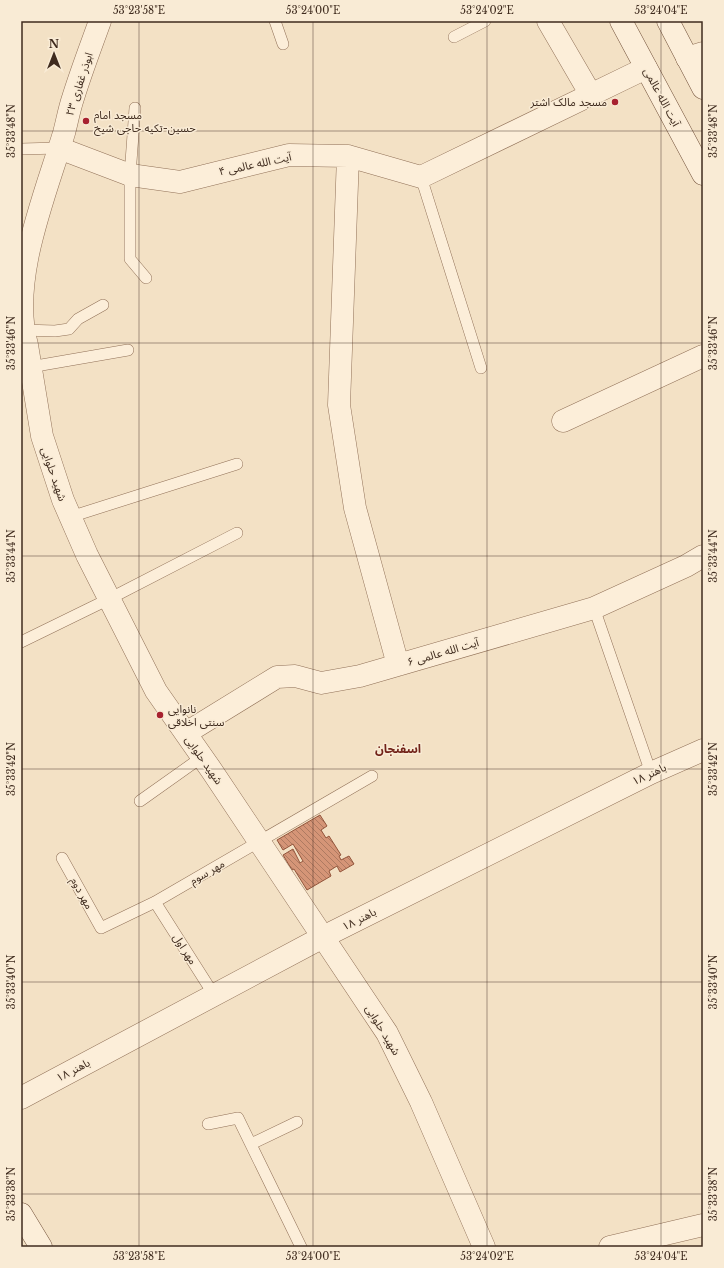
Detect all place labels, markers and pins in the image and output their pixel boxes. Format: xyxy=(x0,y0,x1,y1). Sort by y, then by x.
place label: مسجد مالک اشتر xyxy=(529,95,607,109)
marker: مسجد مالک اشتر xyxy=(610,97,620,107)
place label: مسجد امام حسین-تکیه حاجی شیخ xyxy=(94,108,196,136)
marker: مسجد امام حسین-تکیه حاجی شیخ xyxy=(81,116,91,126)
place label: نانوایی سنتی اخلاقی xyxy=(168,702,225,729)
marker: نانوایی سنتی اخلاقی xyxy=(155,710,165,720)

